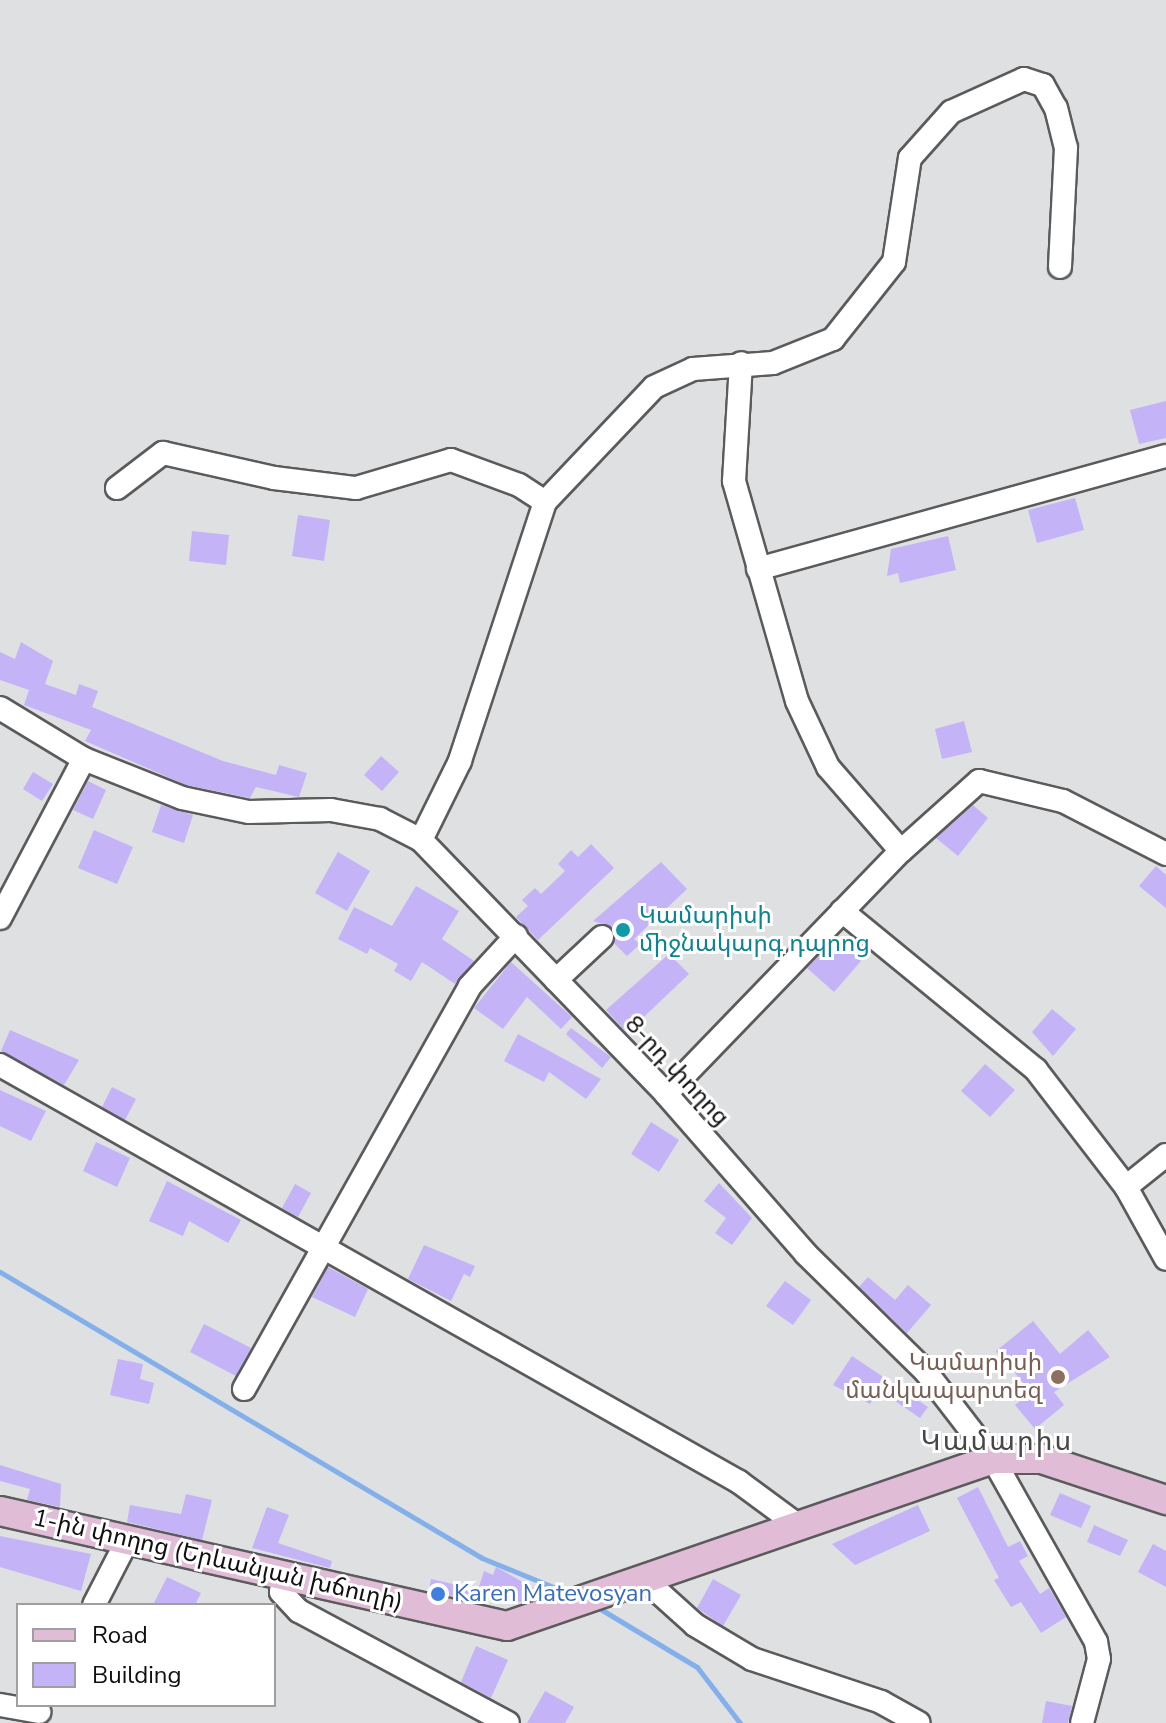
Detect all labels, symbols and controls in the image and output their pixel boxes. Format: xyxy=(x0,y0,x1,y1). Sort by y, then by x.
place label: Կամարիսի միջնակարգ դպրոց xyxy=(639,902,870,958)
marker: Կամարիսի միջնակարգ դպրոց xyxy=(614,921,632,939)
street label: 8-րդ փողոց xyxy=(619,1010,735,1132)
place label: Կամարիսի մանկապարտեզ xyxy=(845,1349,1042,1405)
marker: Կամարիսի մանկապարտեզ xyxy=(1049,1368,1067,1386)
district label: Կամարիս xyxy=(921,1424,1073,1458)
street label: 1-ին փողոց (Երևանյան խճուղի) xyxy=(30,1503,406,1617)
place label: Karen Matevosyan xyxy=(454,1580,652,1608)
marker: Karen Matevosyan xyxy=(429,1585,447,1603)
legend xyxy=(16,1603,276,1707)
text: Road xyxy=(92,1619,148,1651)
text: Building xyxy=(92,1659,182,1691)

